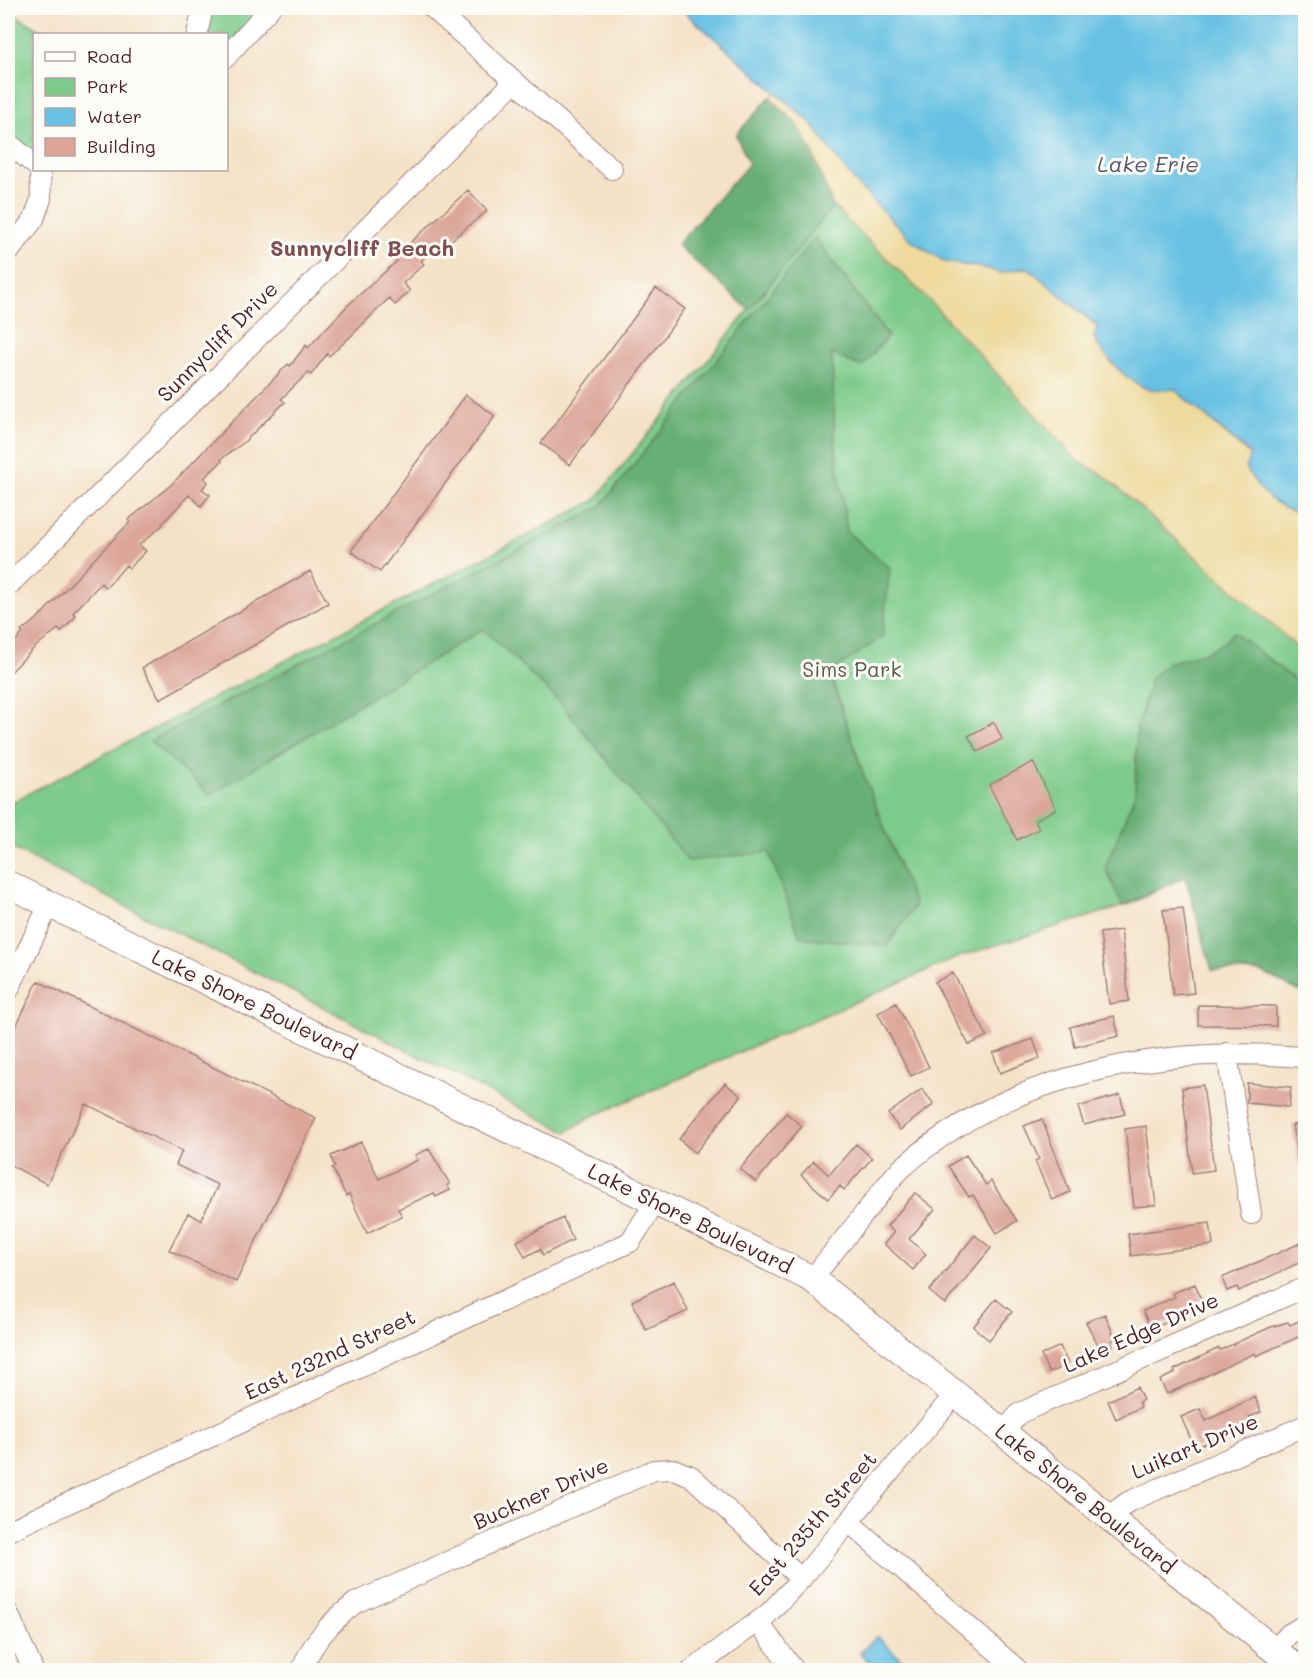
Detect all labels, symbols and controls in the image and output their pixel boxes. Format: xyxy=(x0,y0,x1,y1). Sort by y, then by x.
legend xyxy=(33,33,228,171)
text: Road xyxy=(87,44,132,68)
text: Park xyxy=(87,74,128,98)
text: Water xyxy=(87,104,142,128)
text: Building xyxy=(87,134,155,158)
water label: Lake Erie xyxy=(1097,149,1199,178)
district label: Sunnycliff Beach xyxy=(270,233,454,262)
street label: Sunnycliff Drive xyxy=(151,275,283,407)
park label: Sims Park xyxy=(802,655,902,682)
street label: Lake Shore Boulevard xyxy=(148,942,362,1065)
street label: Lake Shore Boulevard xyxy=(584,1156,798,1279)
street label: Lake Edge Drive xyxy=(1058,1285,1223,1378)
street label: East 232nd Street xyxy=(240,1302,419,1405)
street label: Luikart Drive xyxy=(1127,1407,1262,1484)
street label: Lake Shore Boulevard xyxy=(990,1417,1182,1579)
street label: East 235th Street xyxy=(742,1445,882,1601)
street label: Buckner Drive xyxy=(468,1451,612,1535)

